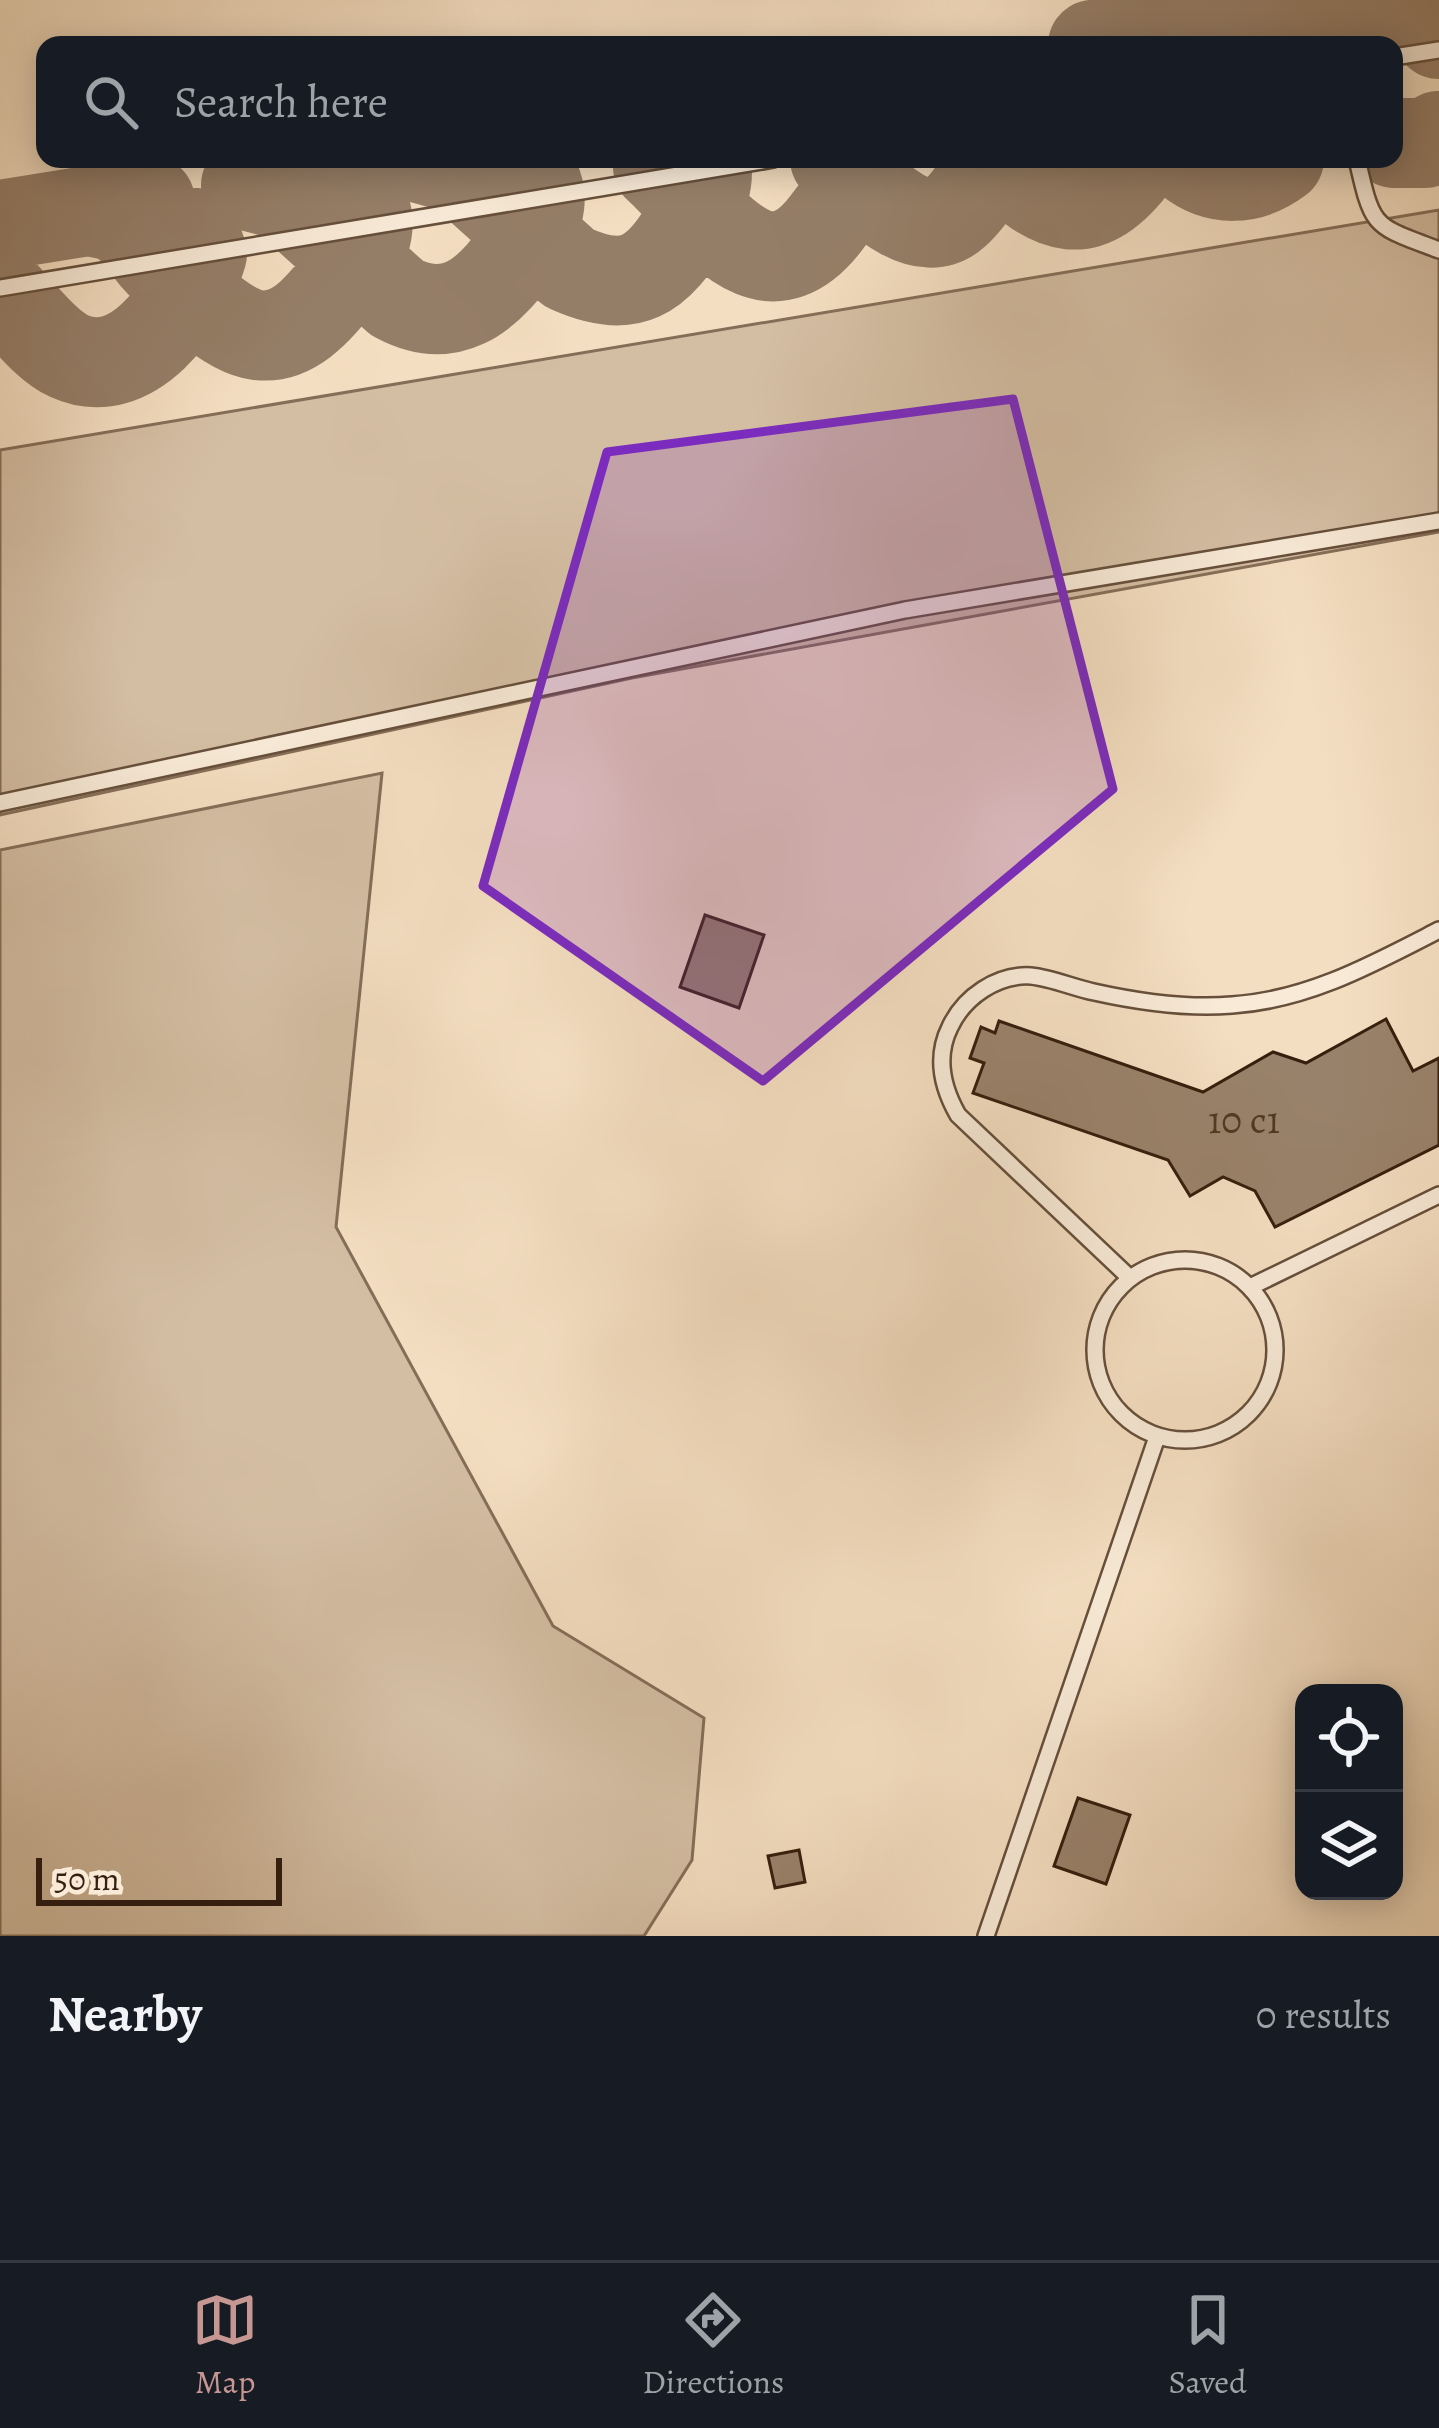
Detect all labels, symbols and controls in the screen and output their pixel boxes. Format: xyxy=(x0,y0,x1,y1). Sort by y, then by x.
search box xyxy=(36,36,1403,168)
icon: search xyxy=(78,69,144,135)
text: Search here xyxy=(174,71,388,133)
house number: 10 с1 xyxy=(1208,1093,1280,1146)
map controls xyxy=(1295,1684,1403,1900)
button: locate xyxy=(1295,1684,1403,1792)
button: layers xyxy=(1295,1792,1403,1900)
scale bar xyxy=(36,1852,282,1905)
text: 50 m xyxy=(54,1856,120,1901)
text: Nearby xyxy=(48,1979,202,2049)
text: 0 results xyxy=(1256,1988,1391,2041)
tab: Map xyxy=(192,2287,258,2404)
tab: Directions xyxy=(643,2287,784,2404)
tab: Saved xyxy=(1169,2287,1247,2404)

